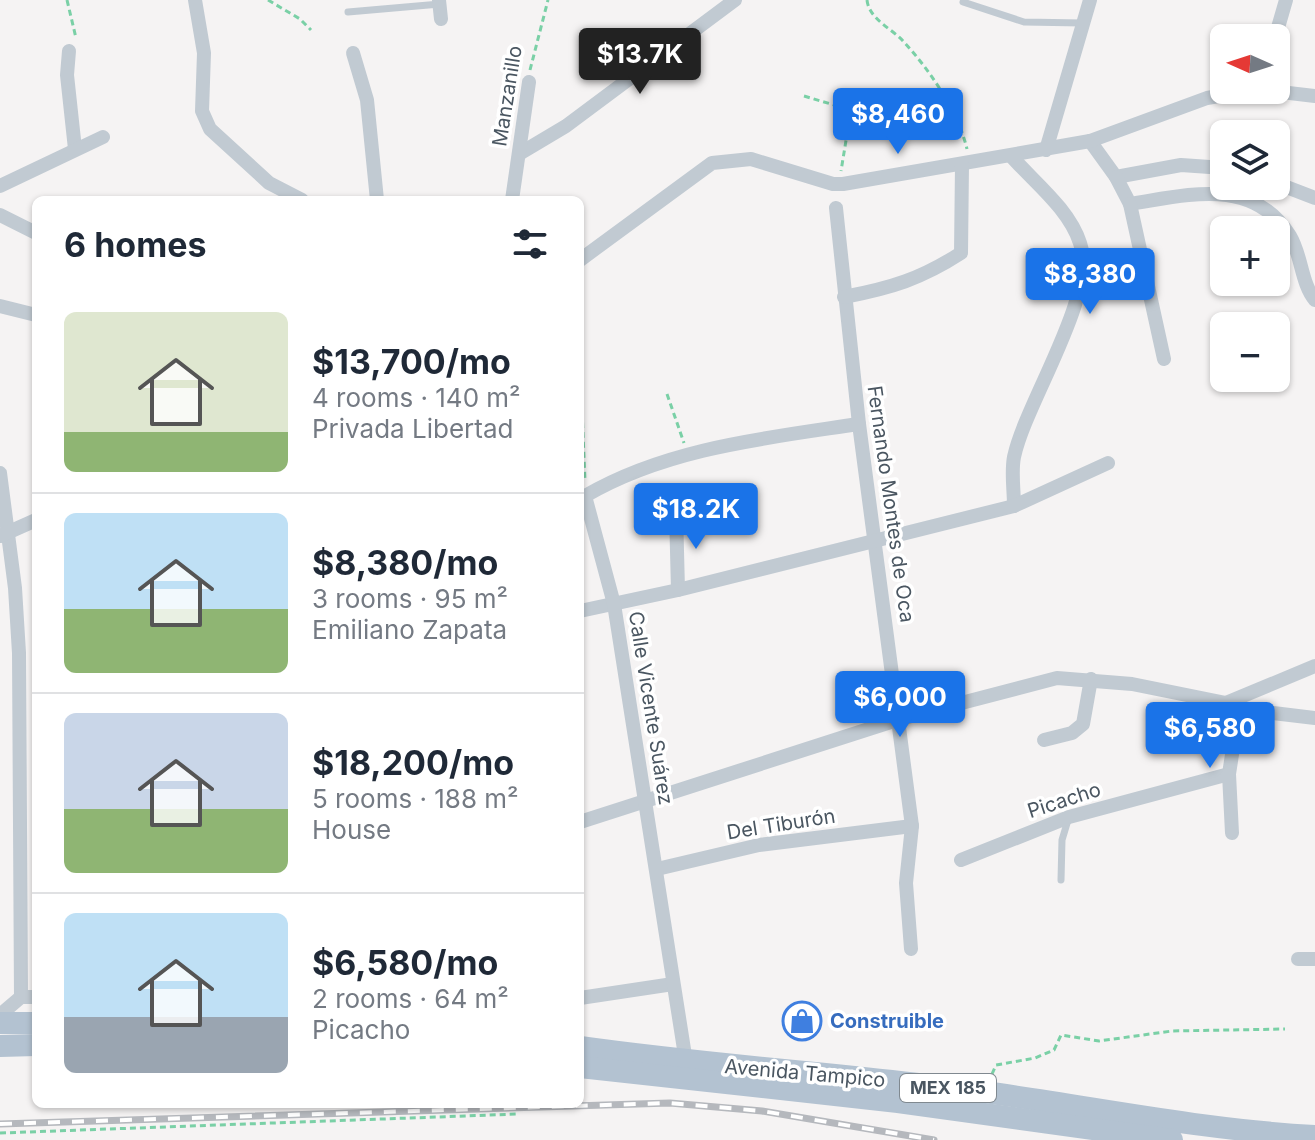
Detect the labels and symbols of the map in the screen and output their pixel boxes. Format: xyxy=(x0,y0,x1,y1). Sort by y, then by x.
north arrow xyxy=(1210,24,1290,104)
pin: $13.7K xyxy=(575,28,705,96)
street label: Manzanillo xyxy=(487,44,527,148)
pin: $8,460 xyxy=(833,88,963,156)
pin: $8,380 xyxy=(1025,248,1155,316)
street label: Fernando Montes de Oca xyxy=(862,384,920,624)
pin: $18.2K xyxy=(631,483,761,551)
street label: Calle Vicente Suárez xyxy=(624,610,678,806)
pin: $6,000 xyxy=(835,671,965,739)
pin: $6,580 xyxy=(1145,702,1275,770)
street label: Picacho xyxy=(1024,777,1104,823)
street label: Del Tiburón xyxy=(725,804,837,844)
shop icon: Construible xyxy=(781,1000,823,1042)
place label: Construible xyxy=(830,1009,944,1033)
street label: Avenida Tampico xyxy=(724,1054,886,1092)
road number: MEX 185 xyxy=(900,1074,996,1102)

